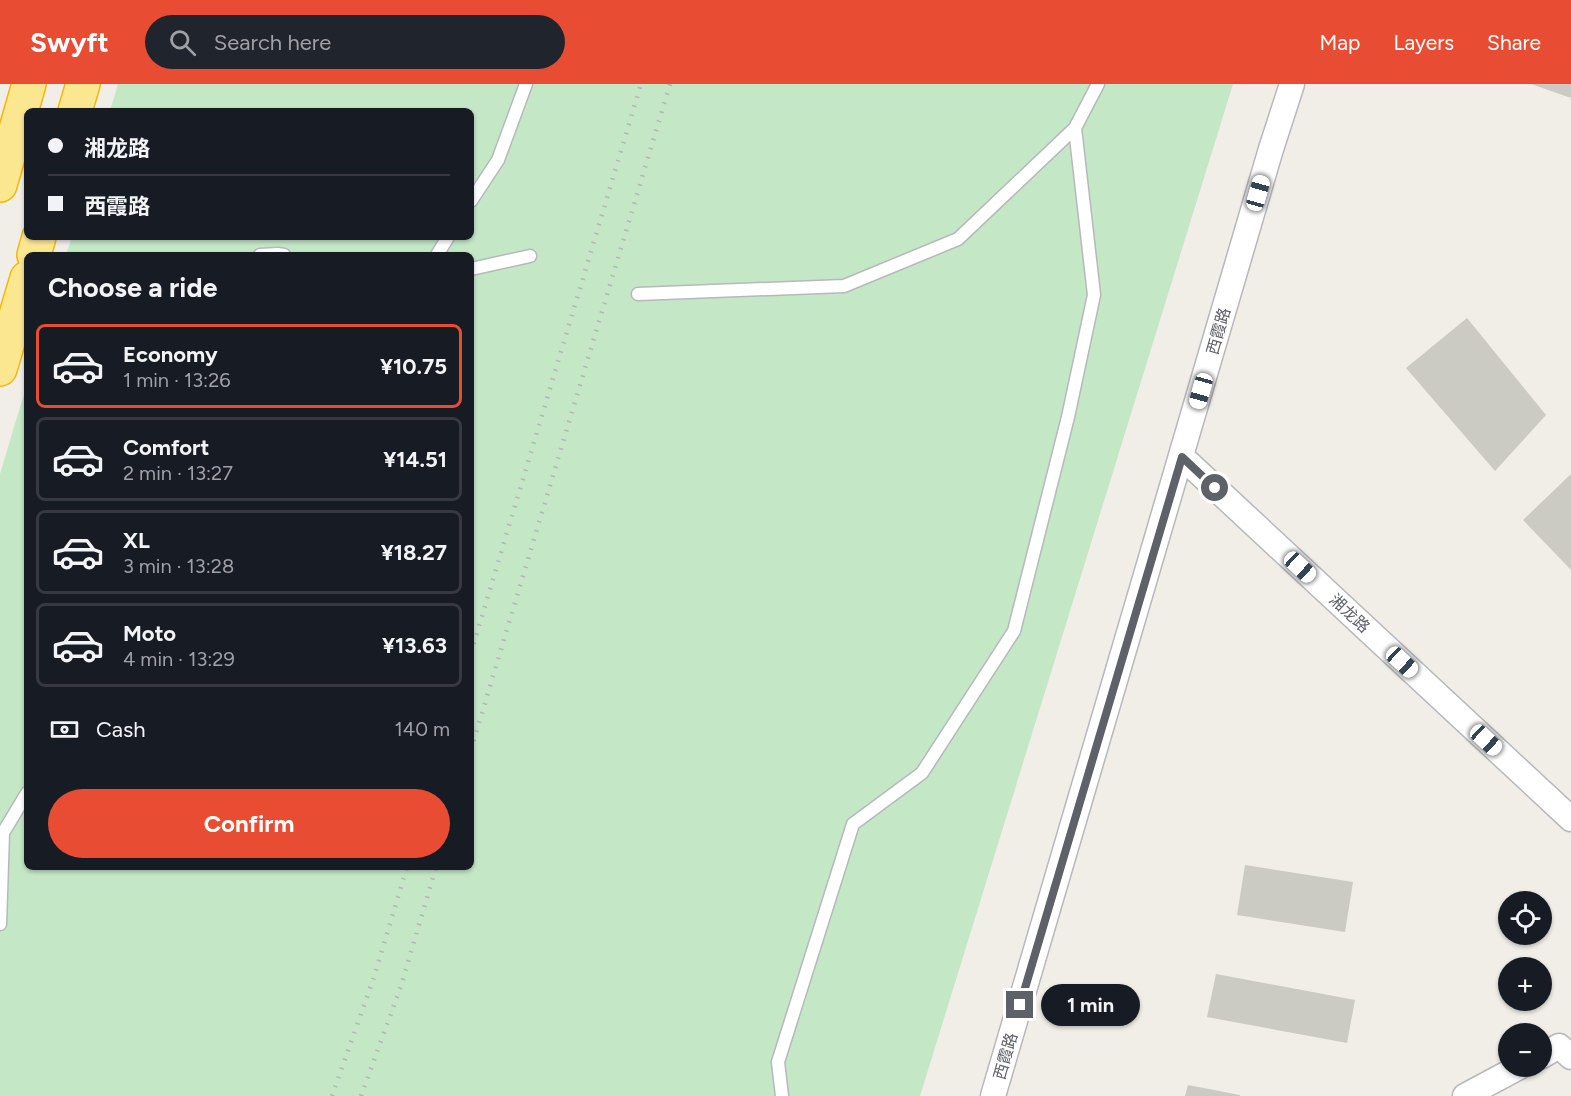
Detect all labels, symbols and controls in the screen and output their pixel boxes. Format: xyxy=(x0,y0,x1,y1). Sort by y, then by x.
search box xyxy=(145,15,565,69)
text: Swyft xyxy=(30,25,109,59)
icon: search xyxy=(166,26,199,59)
text: Search here xyxy=(214,29,331,56)
text: Map xyxy=(1320,30,1360,55)
text: Layers xyxy=(1393,30,1454,55)
text: Share xyxy=(1487,30,1541,55)
text: 湘龙路 xyxy=(84,135,150,162)
car xyxy=(1244,173,1272,213)
text: 西霞路 xyxy=(84,193,150,220)
text: Choose a ride xyxy=(48,271,217,304)
street label: 西霞路 xyxy=(1203,305,1234,357)
icon: car xyxy=(51,339,105,393)
text: Economy xyxy=(123,341,218,368)
text: ¥10.75 xyxy=(380,353,447,380)
text: 1 min · 13:26 xyxy=(123,368,231,392)
car xyxy=(1187,371,1215,411)
icon: car xyxy=(51,432,105,486)
text: Comfort xyxy=(123,434,209,461)
text: ¥14.51 xyxy=(383,446,447,473)
text: 2 min · 13:27 xyxy=(123,461,233,485)
route start xyxy=(1201,474,1228,501)
icon: car xyxy=(51,525,105,579)
text: XL xyxy=(123,527,150,554)
text: ¥18.27 xyxy=(381,539,447,566)
car xyxy=(1281,548,1319,586)
text: 3 min · 13:28 xyxy=(123,554,234,578)
street label: 湘龙路 xyxy=(1326,590,1374,637)
icon: car xyxy=(51,618,105,672)
text: Moto xyxy=(123,620,176,647)
text: ¥13.63 xyxy=(382,632,447,659)
car xyxy=(1383,643,1421,681)
text: 4 min · 13:29 xyxy=(123,647,235,671)
icon: cash xyxy=(48,713,81,746)
text: Cash xyxy=(96,716,146,743)
text: 140 m xyxy=(395,717,450,741)
car xyxy=(1467,721,1505,759)
button: Confirm xyxy=(48,789,450,858)
map controls xyxy=(1498,891,1552,1077)
button: locate xyxy=(1498,891,1552,945)
button: + xyxy=(1498,957,1552,1011)
callout: 1 min xyxy=(1041,984,1140,1026)
route end xyxy=(1006,991,1033,1018)
text: 1 min xyxy=(1067,993,1114,1017)
button: − xyxy=(1498,1023,1552,1077)
street label: 西霞路 xyxy=(990,1030,1021,1082)

